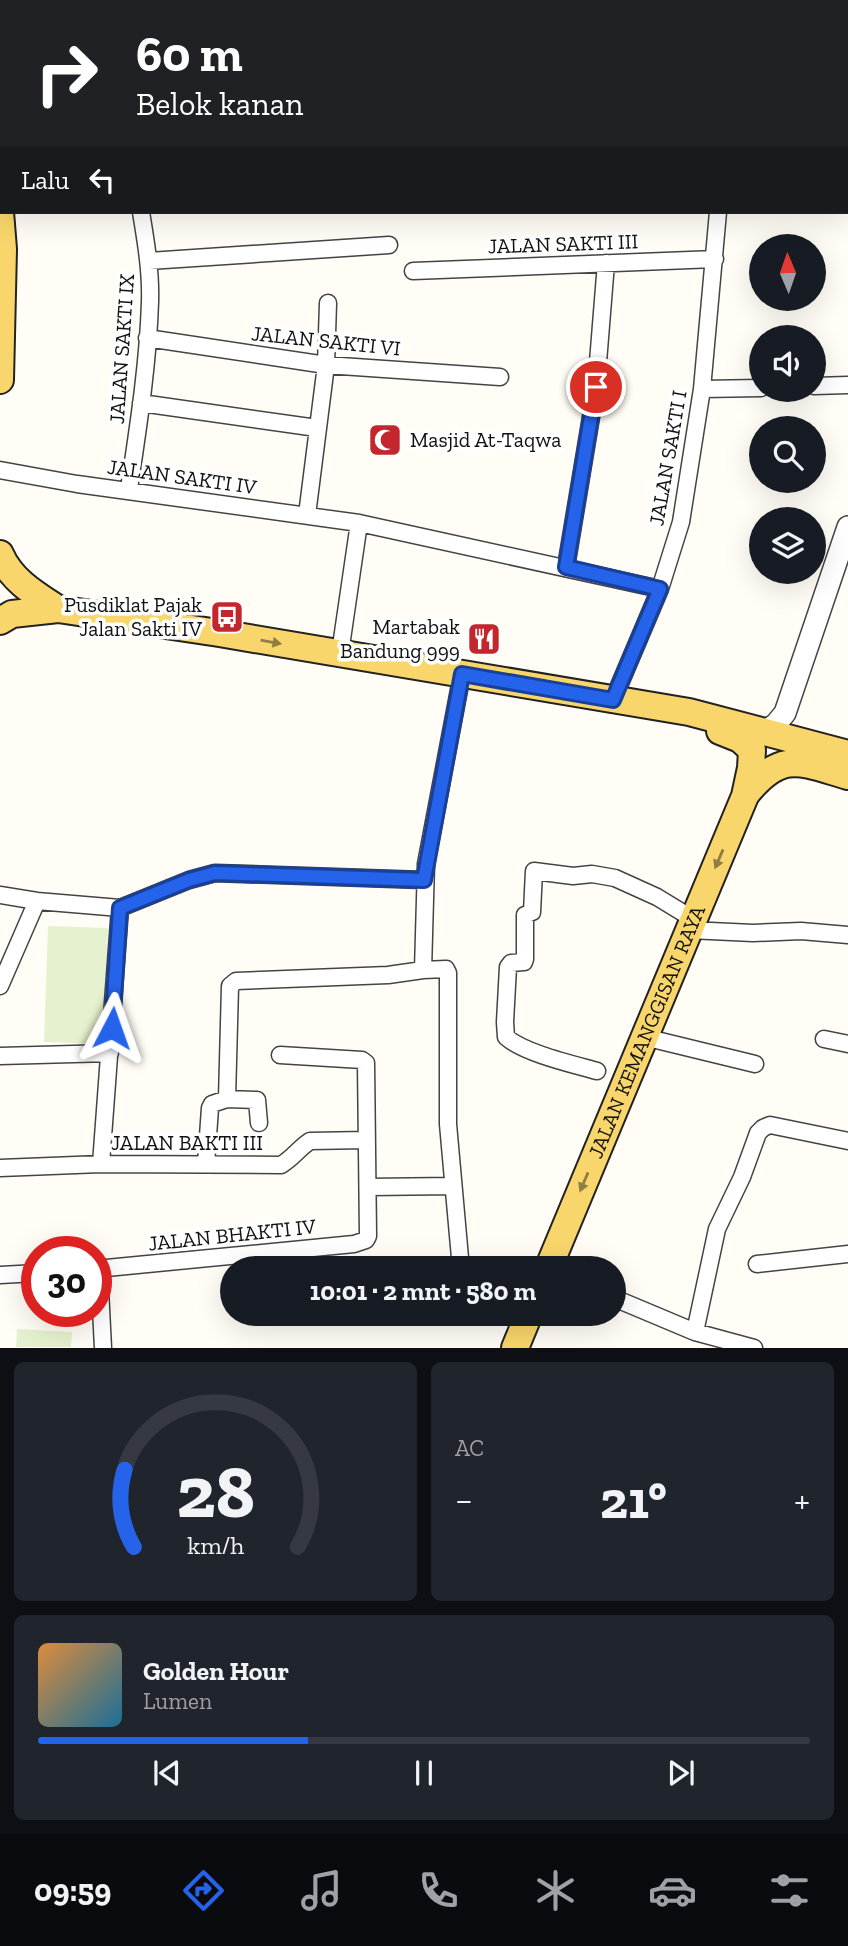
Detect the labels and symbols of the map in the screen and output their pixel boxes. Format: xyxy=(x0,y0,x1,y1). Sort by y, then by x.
street label: JALAN SAKTI III xyxy=(487,228,639,259)
north arrow xyxy=(749,234,826,312)
street label: JALAN SAKTI IX xyxy=(104,272,139,425)
street label: JALAN SAKTI VI xyxy=(250,320,402,361)
pin xyxy=(566,357,626,417)
street label: JALAN SAKTI I xyxy=(643,388,692,528)
mosque icon: Masjid At-Taqwa xyxy=(366,421,404,459)
place label: Masjid At-Taqwa xyxy=(410,427,561,453)
street label: JALAN SAKTI IV xyxy=(106,454,259,499)
place label: Pusdiklat Pajak Jalan Sakti IV xyxy=(64,592,202,641)
bus stop icon: Pusdiklat Pajak Jalan Sakti IV xyxy=(208,598,246,636)
place label: Martabak Bandung 999 xyxy=(340,614,460,663)
restaurant icon: Martabak Bandung 999 xyxy=(465,620,503,658)
one-way arrow xyxy=(260,637,282,648)
one-way arrow xyxy=(713,848,724,869)
street label: JALAN KEMANGGISAN RAYA xyxy=(583,901,710,1162)
position arrow xyxy=(75,991,149,1065)
street label: JALAN BAKTI III xyxy=(111,1130,263,1155)
one-way arrow xyxy=(578,1171,589,1192)
street label: JALAN BHAKTI IV xyxy=(147,1213,317,1256)
speed limit sign: 30 xyxy=(21,1236,112,1327)

